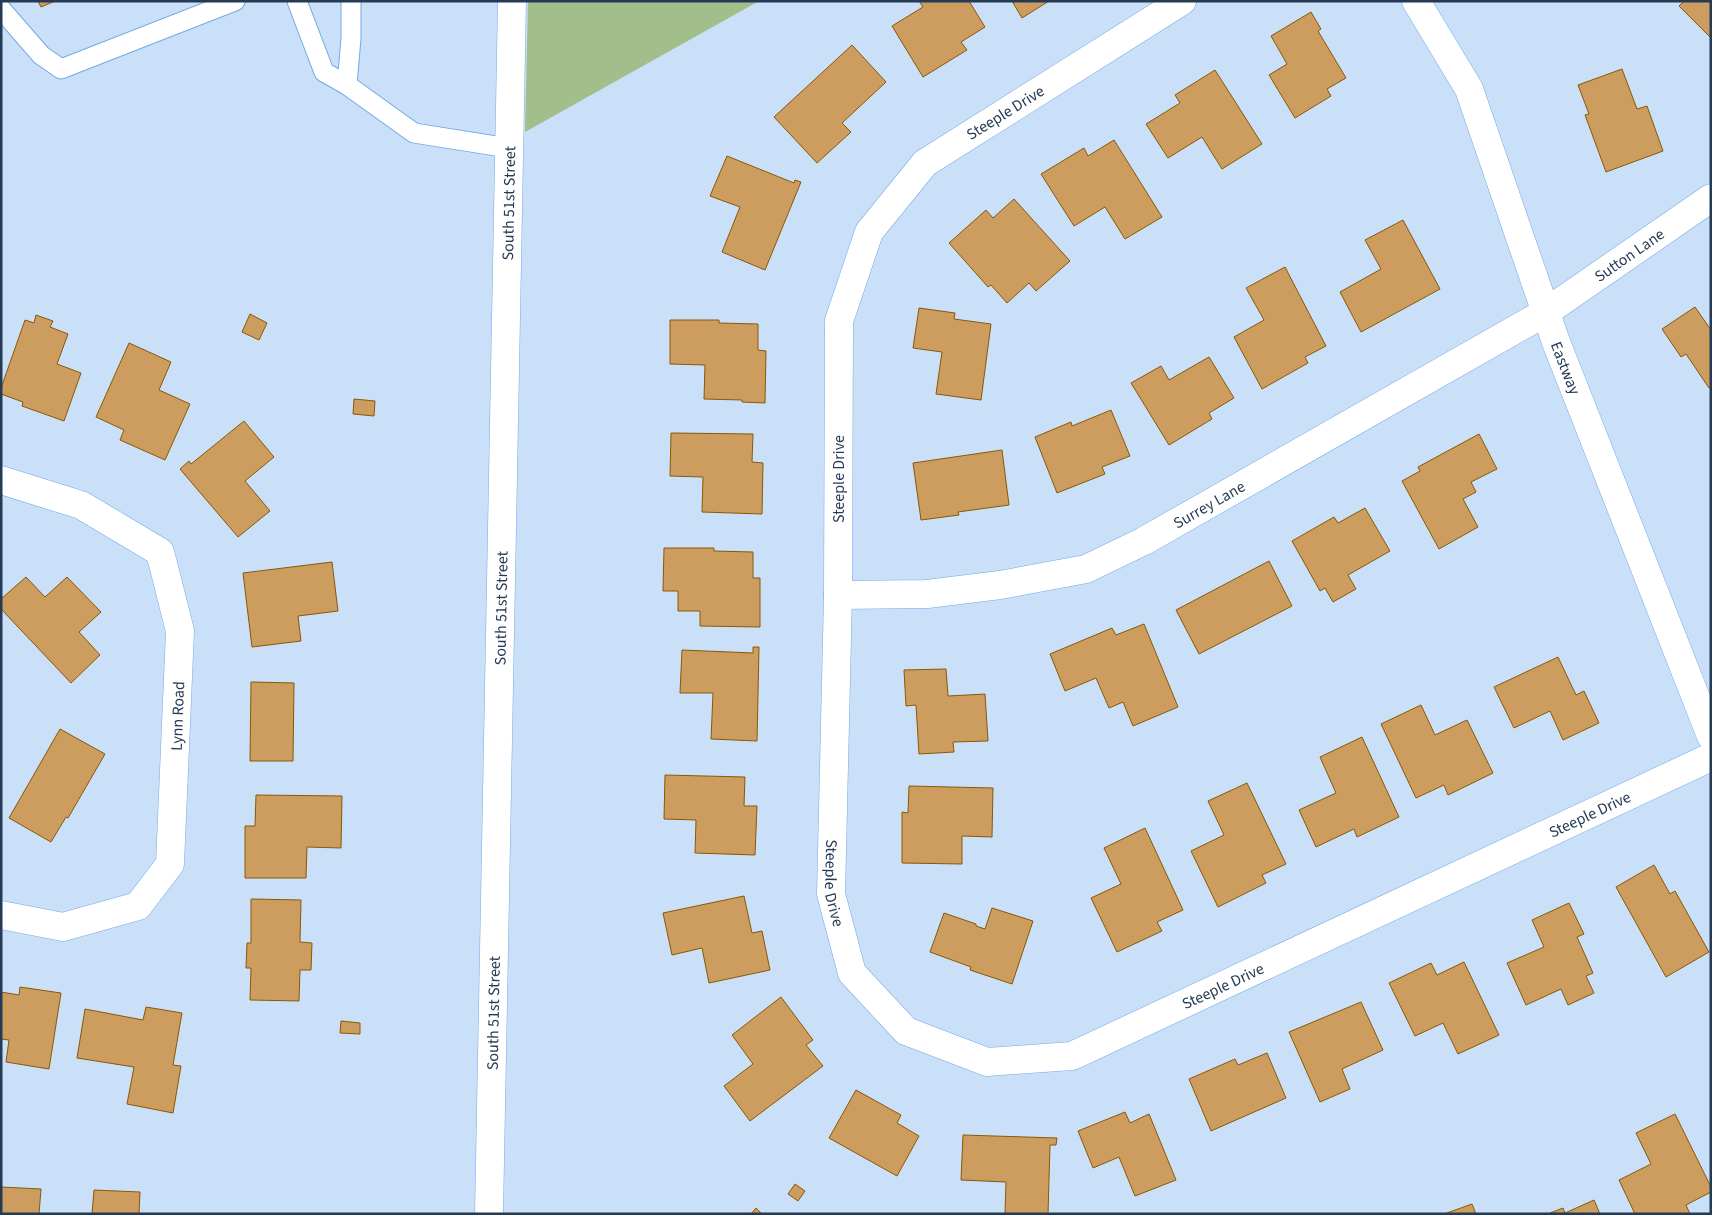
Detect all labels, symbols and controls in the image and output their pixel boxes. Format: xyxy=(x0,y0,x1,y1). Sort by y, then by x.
street label: Steeple Drive xyxy=(962,80,1049,145)
street label: South 51st Street xyxy=(497,145,521,261)
street label: Sutton Lane xyxy=(1590,223,1669,287)
street label: Eastway xyxy=(1545,338,1586,398)
street label: Steeple Drive xyxy=(828,435,850,523)
street label: Surrey Lane xyxy=(1169,476,1249,534)
street label: South 51st Street xyxy=(489,550,514,666)
street label: Lynn Road xyxy=(166,681,190,751)
street label: Steeple Drive xyxy=(1545,786,1635,843)
street label: Steeple Drive xyxy=(819,839,849,929)
street label: South 51st Street xyxy=(482,955,506,1070)
street label: Steeple Drive xyxy=(1179,958,1268,1015)

